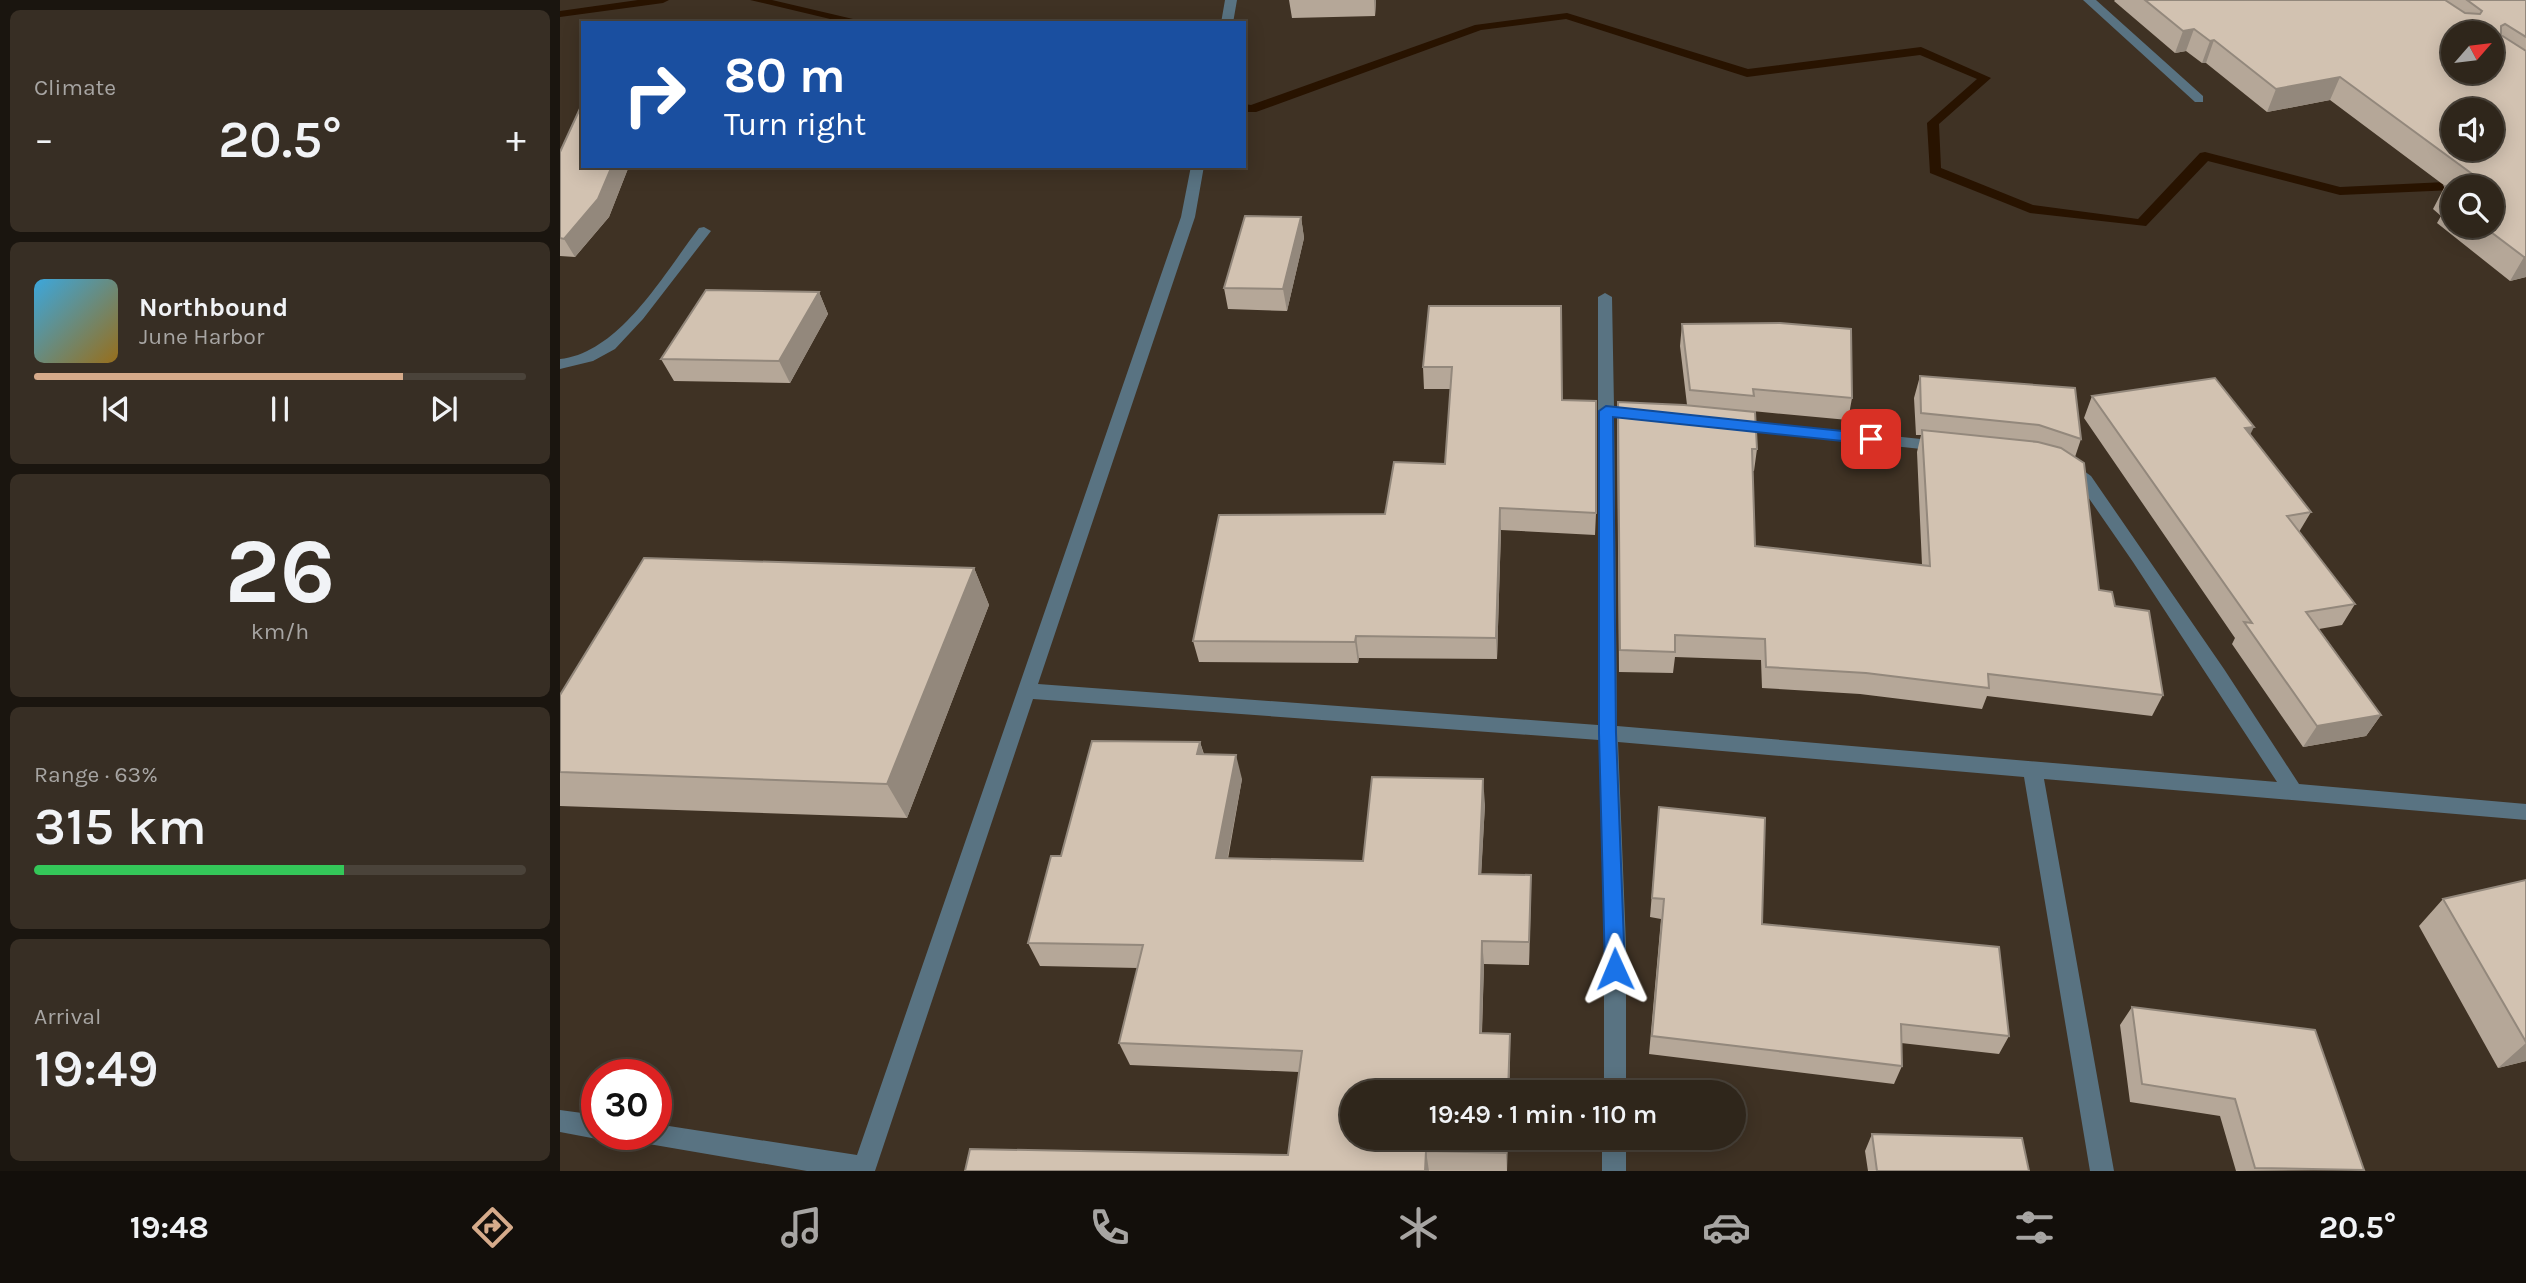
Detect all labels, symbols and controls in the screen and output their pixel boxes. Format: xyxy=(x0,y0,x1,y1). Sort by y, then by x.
north arrow xyxy=(2441,21,2504,84)
map controls xyxy=(2441,21,2504,238)
text: 80 m xyxy=(724,47,846,104)
icon: right xyxy=(609,49,700,140)
text: Climate xyxy=(34,74,116,101)
button: sound xyxy=(2441,98,2504,161)
text: Turn right xyxy=(724,106,866,143)
text: 20.5° xyxy=(218,109,342,170)
text: − xyxy=(34,117,54,162)
text: + xyxy=(506,117,526,162)
button: search xyxy=(2441,175,2504,238)
text: Northbound xyxy=(139,292,288,323)
text: June Harbor xyxy=(139,323,264,350)
icon: previous xyxy=(97,390,135,428)
icon: pause xyxy=(261,390,299,428)
icon: next xyxy=(425,390,463,428)
pin xyxy=(1841,409,1901,469)
icon: arrive xyxy=(1852,420,1890,458)
text: 26 xyxy=(225,519,335,625)
text: km/h xyxy=(251,618,309,645)
text: Range · 63% xyxy=(34,761,158,788)
text: 315 km xyxy=(34,796,207,857)
position arrow xyxy=(1578,932,1652,1006)
text: Arrival xyxy=(34,1003,101,1030)
text: 19:49 xyxy=(34,1038,159,1099)
speed limit sign: 30 xyxy=(581,1059,672,1150)
text: 19:49 · 1 min · 110 m xyxy=(1429,1099,1657,1130)
icon: directions xyxy=(468,1203,517,1252)
icon: music xyxy=(777,1203,826,1252)
icon: phone xyxy=(1085,1203,1134,1252)
icon: climate xyxy=(1394,1203,1443,1252)
icon: car xyxy=(1702,1203,1751,1252)
icon: filters xyxy=(2010,1203,2059,1252)
text: 19:48 xyxy=(130,1209,209,1246)
text: 20.5° xyxy=(2319,1209,2396,1246)

